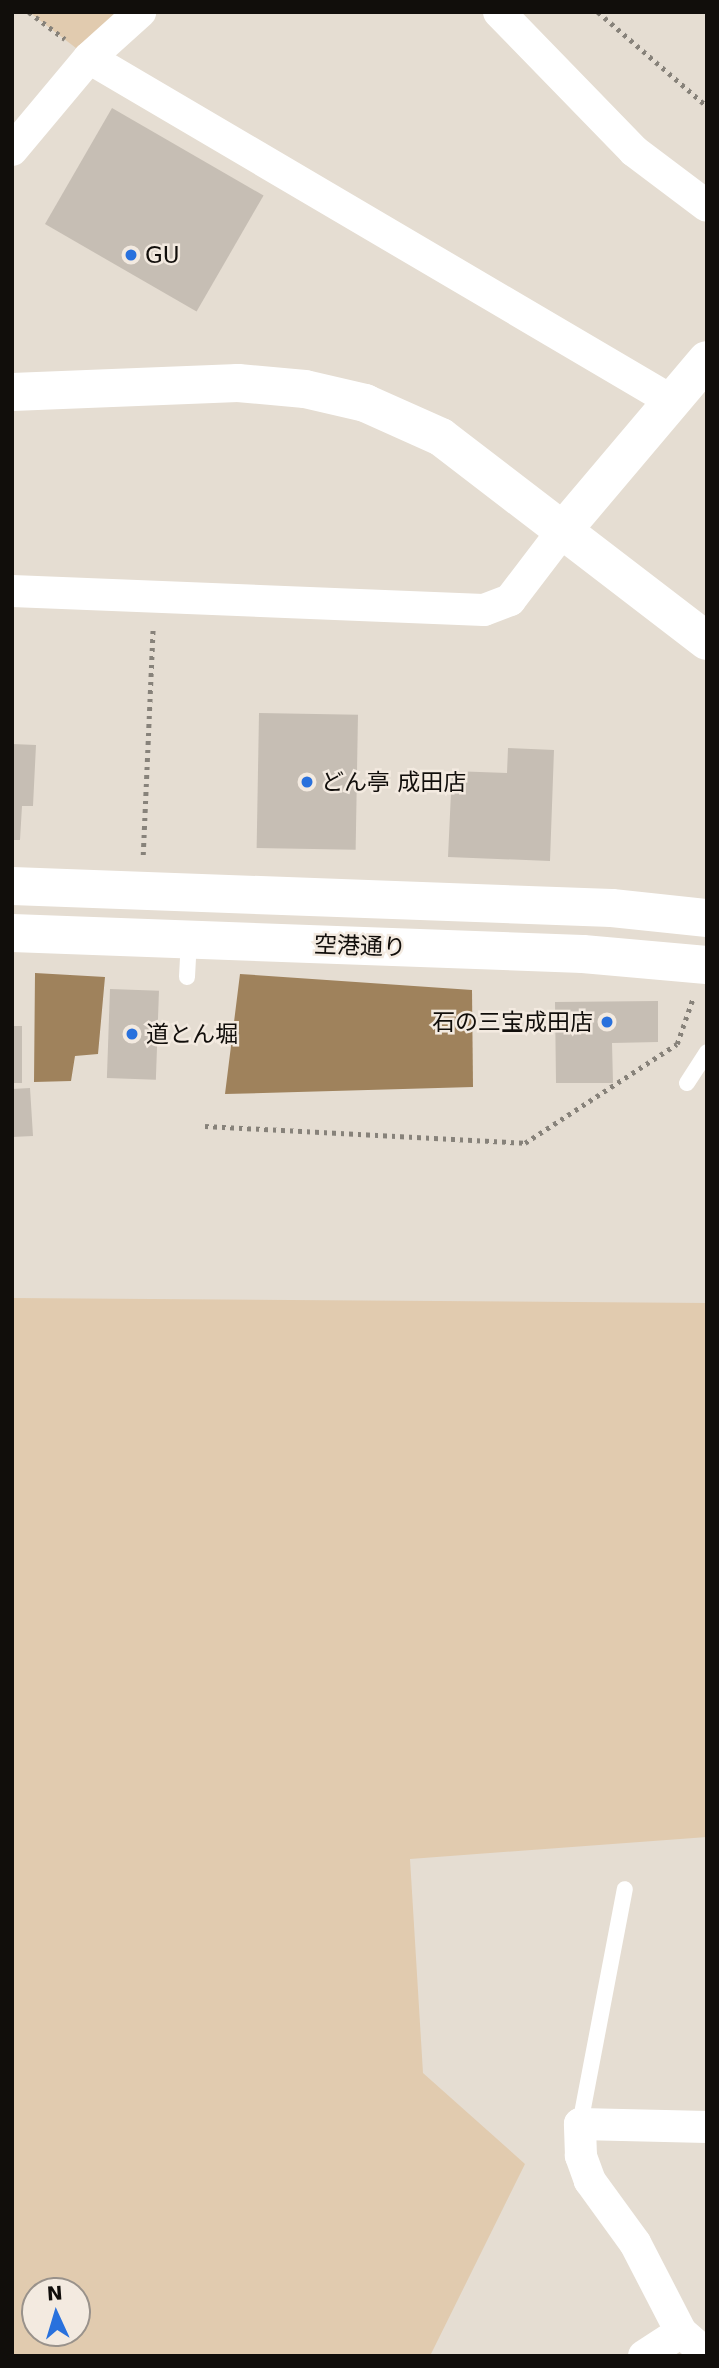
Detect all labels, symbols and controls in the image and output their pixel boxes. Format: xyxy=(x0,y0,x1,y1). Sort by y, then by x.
place label: GU xyxy=(145,241,180,269)
marker: GU xyxy=(123,247,139,263)
place label: どん亭 成田店 xyxy=(321,768,466,796)
marker: どん亭 成田店 xyxy=(299,774,315,790)
street label: 空港通り xyxy=(314,931,406,961)
place label: 石の三宝成田店 xyxy=(432,1008,593,1036)
marker: 石の三宝成田店 xyxy=(599,1014,615,1030)
place label: 道とん堀 xyxy=(146,1020,238,1048)
marker: 道とん堀 xyxy=(124,1026,140,1042)
north arrow xyxy=(21,2277,91,2347)
text: N xyxy=(46,2282,63,2305)

